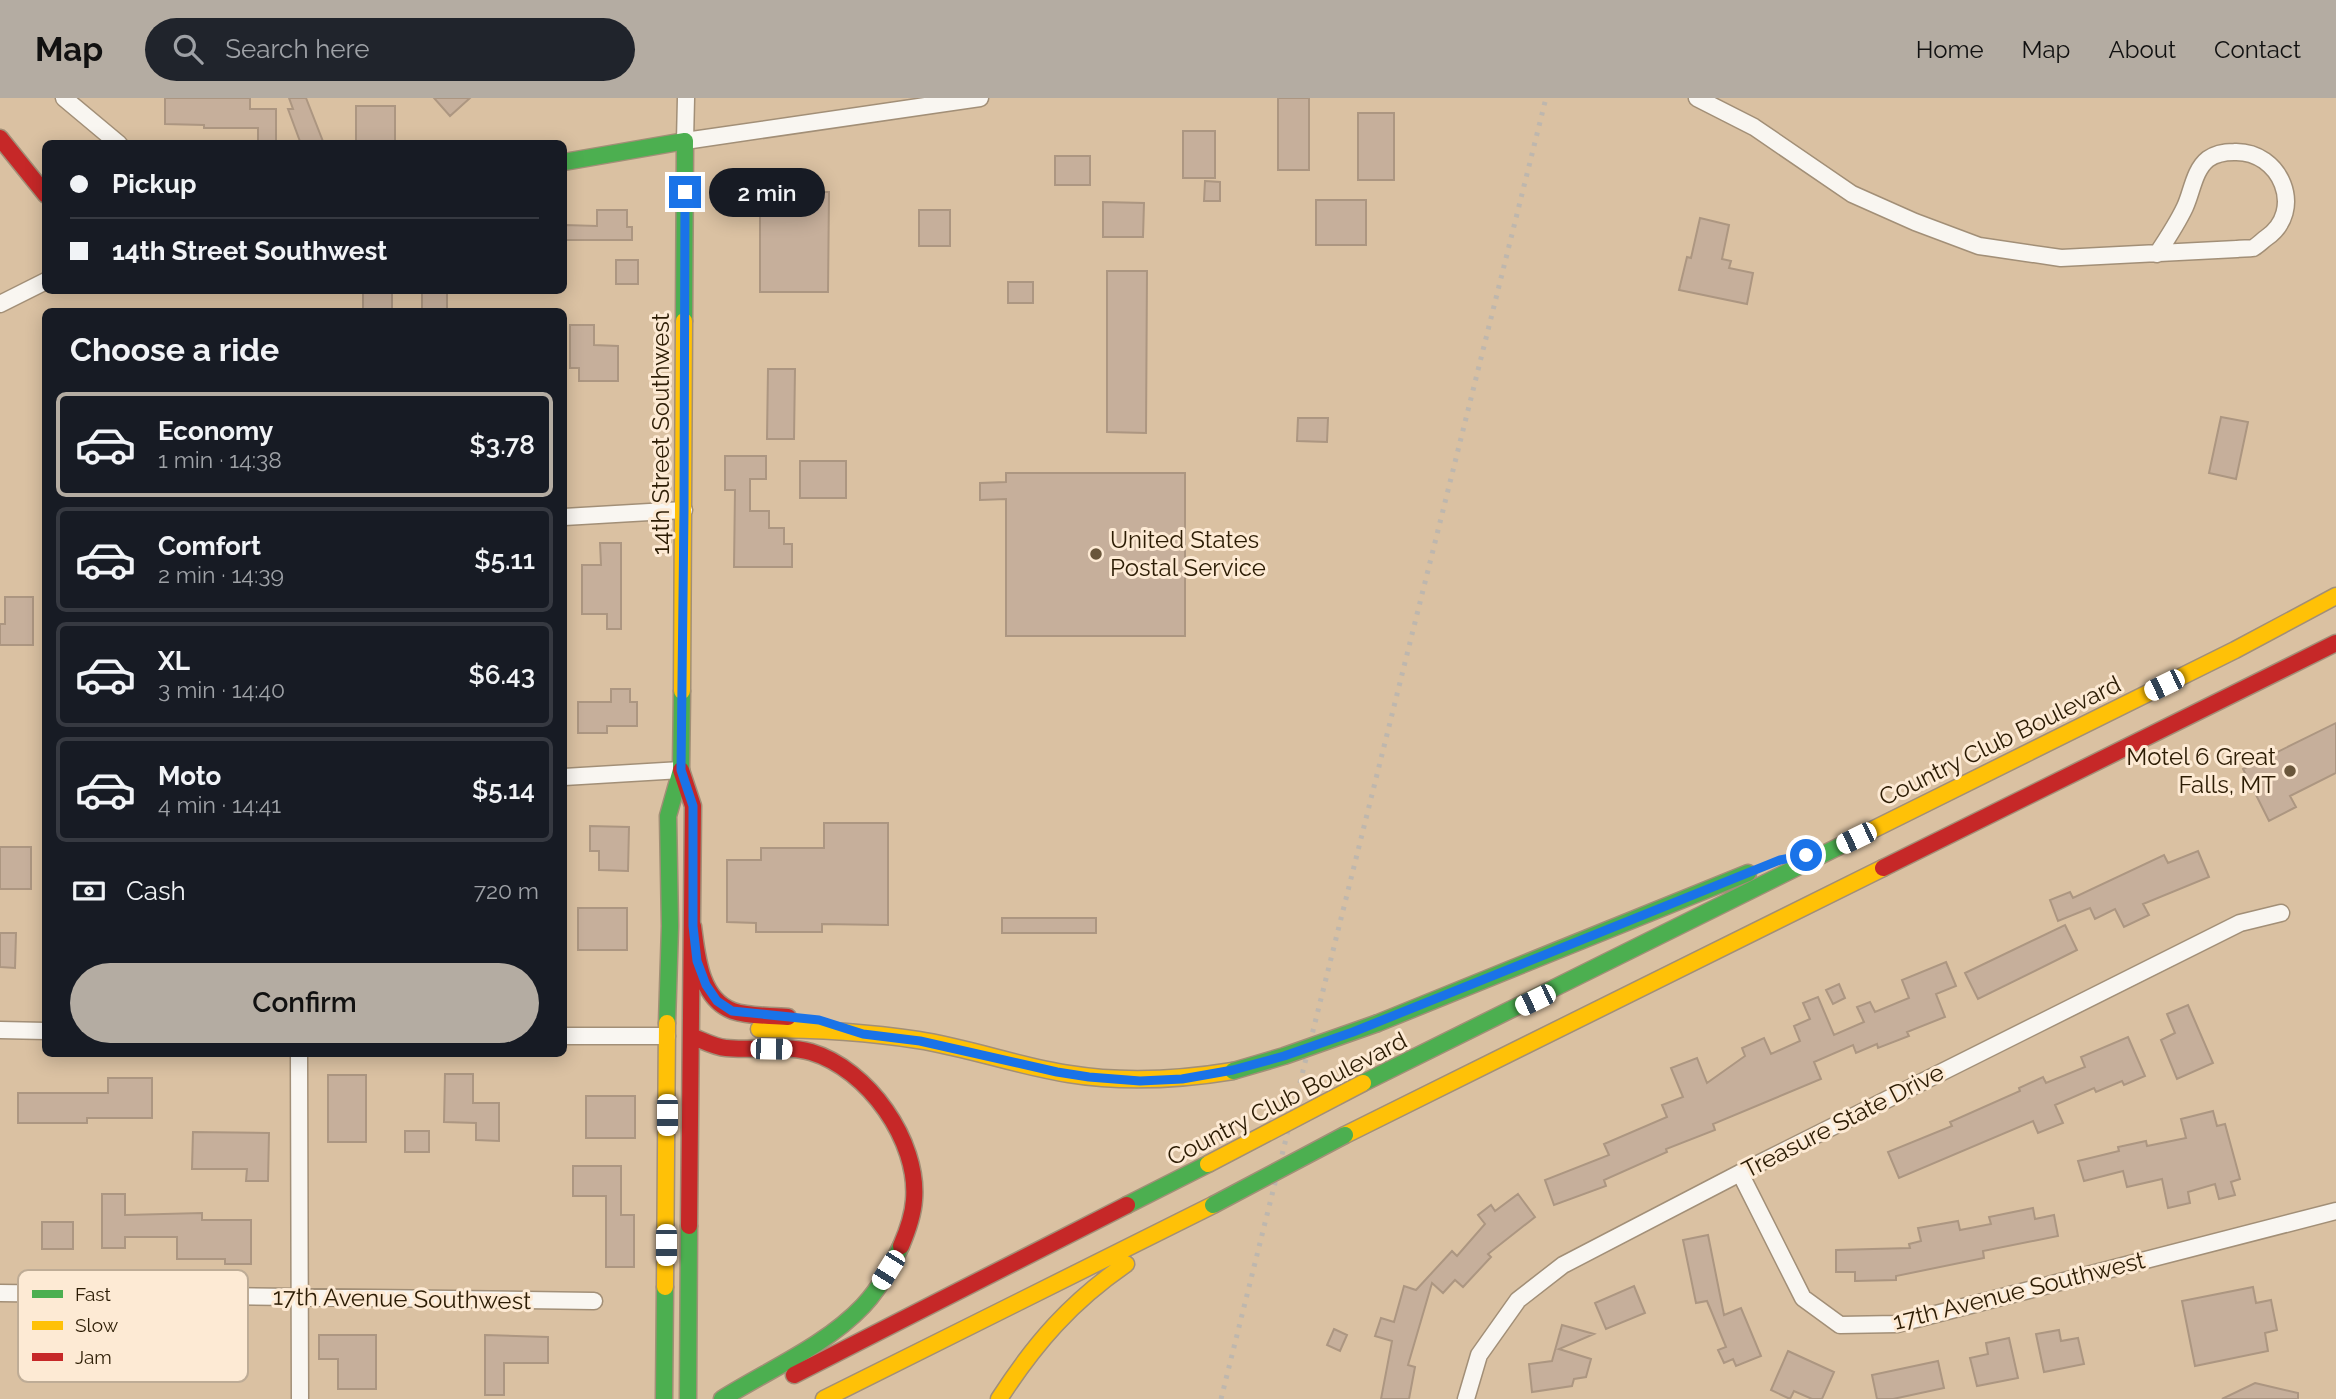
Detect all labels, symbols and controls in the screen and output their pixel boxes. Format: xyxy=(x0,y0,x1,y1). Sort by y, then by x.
search box xyxy=(145,18,635,81)
text: Map xyxy=(35,30,103,69)
icon: search xyxy=(169,30,207,68)
text: Search here xyxy=(225,34,370,64)
text: Home xyxy=(1916,35,1984,64)
text: Map xyxy=(2022,35,2070,64)
text: About xyxy=(2108,35,2176,64)
text: Contact xyxy=(2214,35,2301,64)
callout: 2 min xyxy=(710,168,825,217)
text: Pickup xyxy=(112,169,197,199)
route end xyxy=(669,176,701,208)
text: 2 min xyxy=(738,179,796,206)
text: 14th Street Southwest xyxy=(112,236,387,266)
street label: 14th Street Southwest xyxy=(646,313,675,555)
text: Choose a ride xyxy=(70,331,279,368)
icon: car xyxy=(74,413,137,476)
text: Economy xyxy=(158,416,273,446)
text: $3.78 xyxy=(470,430,535,460)
text: 1 min · 14:38 xyxy=(158,446,282,473)
place label: United States Postal Service xyxy=(1110,525,1266,582)
icon: car xyxy=(74,528,137,591)
text: Comfort xyxy=(158,531,261,561)
text: $5.11 xyxy=(474,545,535,575)
marker: United States Postal Service xyxy=(1088,546,1104,562)
text: 2 min · 14:39 xyxy=(158,561,284,588)
icon: car xyxy=(74,643,137,706)
text: XL xyxy=(158,646,190,676)
text: $6.43 xyxy=(468,660,535,690)
car xyxy=(2141,666,2188,704)
street label: Country Club Boulevard xyxy=(1874,669,2125,812)
text: 3 min · 14:40 xyxy=(158,676,285,703)
place label: Motel 6 Great Falls, MT xyxy=(2126,742,2276,799)
icon: car xyxy=(74,758,137,821)
text: Moto xyxy=(158,761,221,791)
marker: Motel 6 Great Falls, MT xyxy=(2282,763,2298,779)
text: $5.14 xyxy=(472,775,535,805)
text: 4 min · 14:41 xyxy=(158,791,281,818)
car xyxy=(1833,819,1880,857)
route start xyxy=(1790,839,1822,871)
icon: cash xyxy=(70,872,108,910)
text: Cash xyxy=(126,876,186,906)
text: 720 m xyxy=(474,877,539,904)
button: Confirm xyxy=(70,963,539,1043)
car xyxy=(1512,981,1559,1019)
street label: Country Club Boulevard xyxy=(1162,1025,1412,1172)
car xyxy=(750,1038,793,1060)
street label: Treasure State Drive xyxy=(1737,1057,1948,1184)
car xyxy=(657,1094,678,1136)
car xyxy=(656,1224,677,1266)
street label: 17th Avenue Southwest xyxy=(1890,1245,2148,1336)
car xyxy=(868,1247,909,1293)
legend xyxy=(18,1270,248,1382)
street label: 17th Avenue Southwest xyxy=(273,1282,531,1315)
text: Fast xyxy=(75,1283,111,1305)
text: Slow xyxy=(75,1314,119,1336)
text: Jam xyxy=(75,1346,112,1368)

